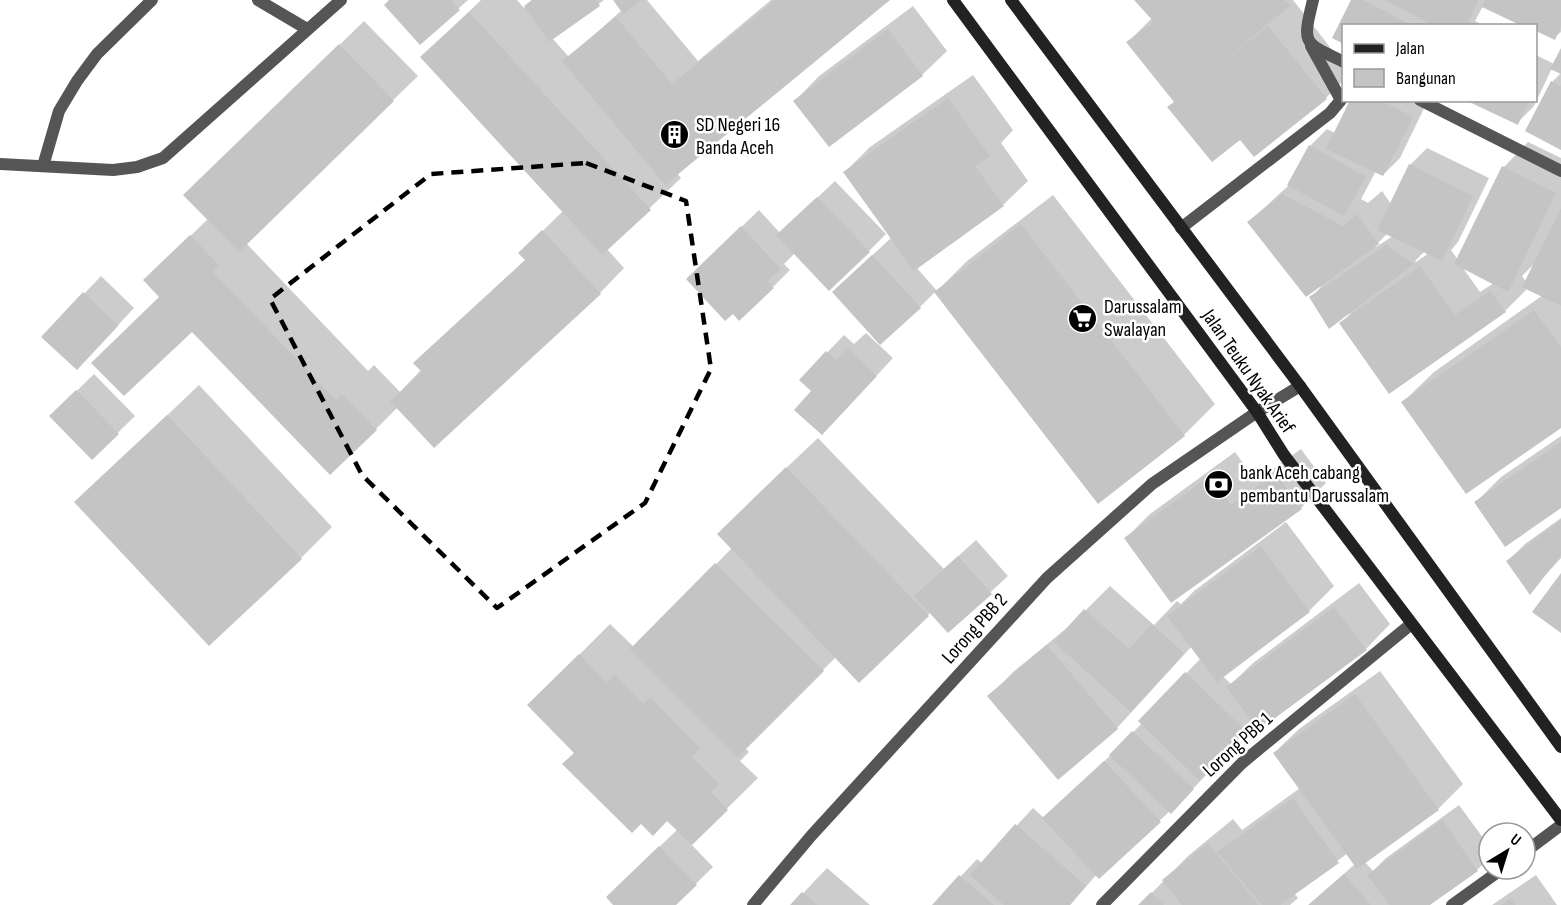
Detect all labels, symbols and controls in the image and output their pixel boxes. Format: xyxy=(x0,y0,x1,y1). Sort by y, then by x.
legend xyxy=(1342,24,1537,102)
text: Jalan xyxy=(1395,38,1425,59)
text: Bangunan xyxy=(1396,68,1456,89)
place label: SD Negeri 16 Banda Aceh xyxy=(696,113,780,160)
building icon: SD Negeri 16 Banda Aceh xyxy=(659,119,691,151)
place label: Darussalam Swalayan xyxy=(1104,295,1182,342)
supermarket icon: Darussalam Swalayan xyxy=(1067,302,1099,334)
street label: Jalan Teuku Nyak Arief xyxy=(1196,304,1300,438)
place label: bank Aceh cabang pembantu Darussalam xyxy=(1240,461,1389,508)
bank icon: bank Aceh cabang pembantu Darussalam xyxy=(1203,468,1235,500)
street label: Lorong PBB 2 xyxy=(937,588,1013,669)
street label: Lorong PBB 1 xyxy=(1198,707,1277,782)
north arrow xyxy=(1477,821,1537,881)
text: U xyxy=(1506,830,1524,850)

